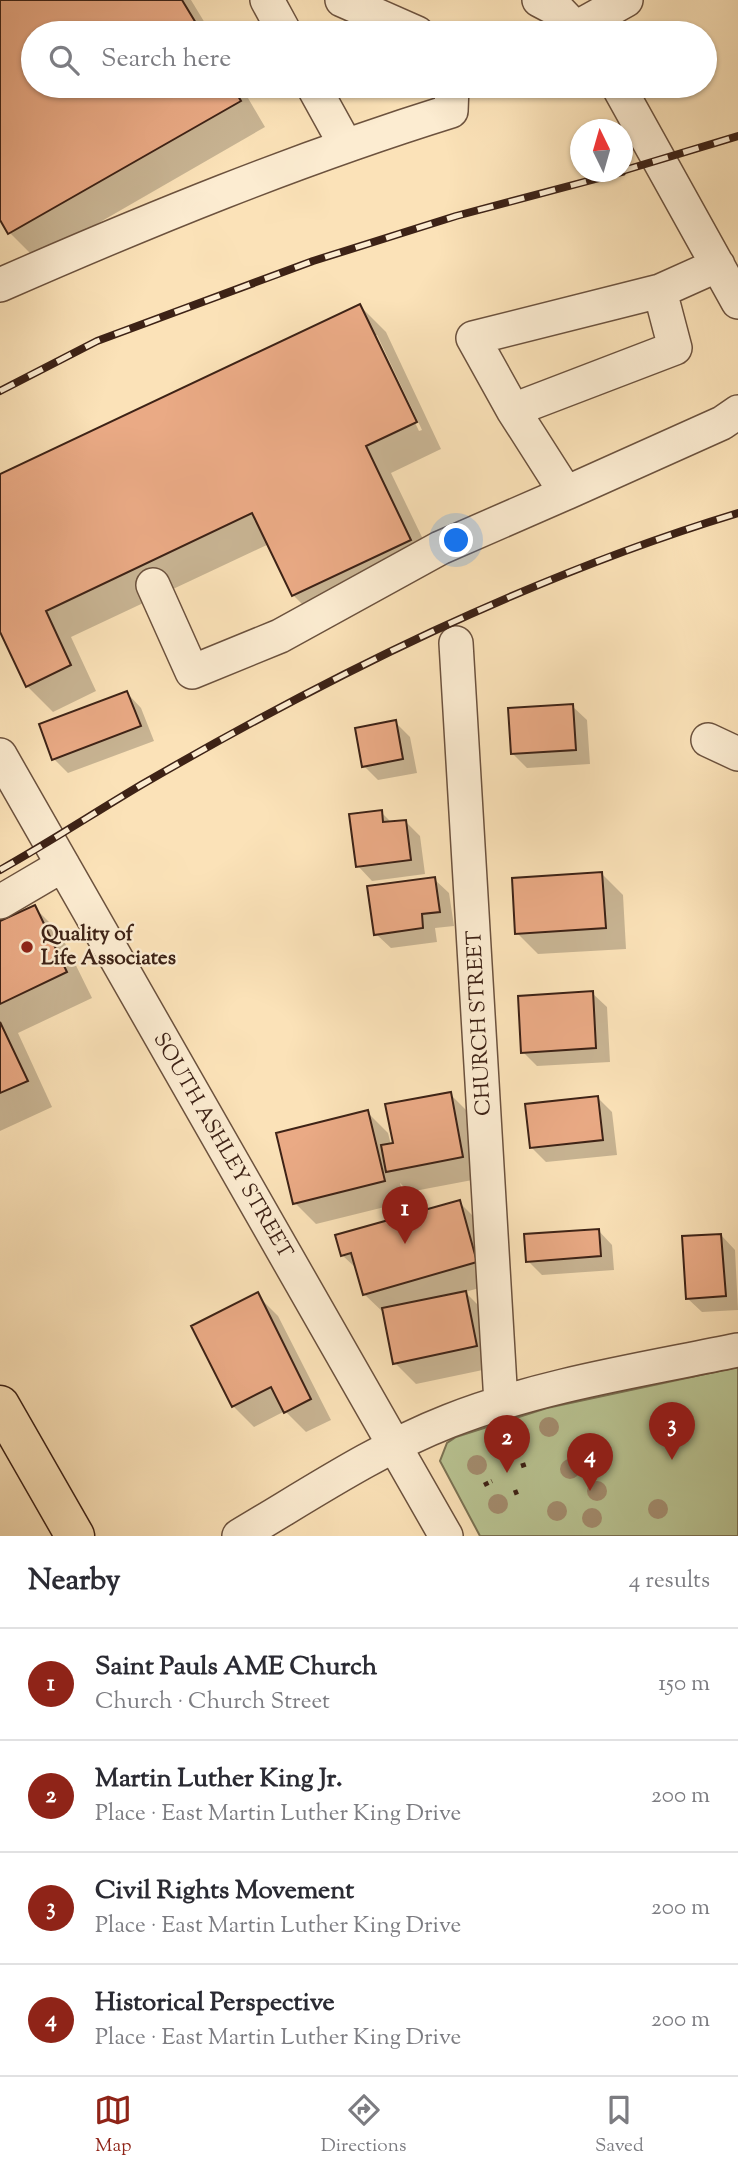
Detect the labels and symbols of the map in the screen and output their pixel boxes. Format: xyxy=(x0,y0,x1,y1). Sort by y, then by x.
north arrow xyxy=(570,119,633,182)
your location xyxy=(439,523,473,557)
place label: Quality of Life Associates xyxy=(41,920,176,974)
street label: CHURCH STREET xyxy=(460,929,500,1116)
marker: Quality of Life Associates xyxy=(19,939,35,955)
street label: SOUTH ASHLEY STREET xyxy=(145,1027,299,1265)
pin: 1 xyxy=(382,1186,428,1244)
pin: 3 xyxy=(649,1402,695,1460)
pin: 2 xyxy=(484,1415,530,1473)
pin: 4 xyxy=(567,1433,613,1491)

